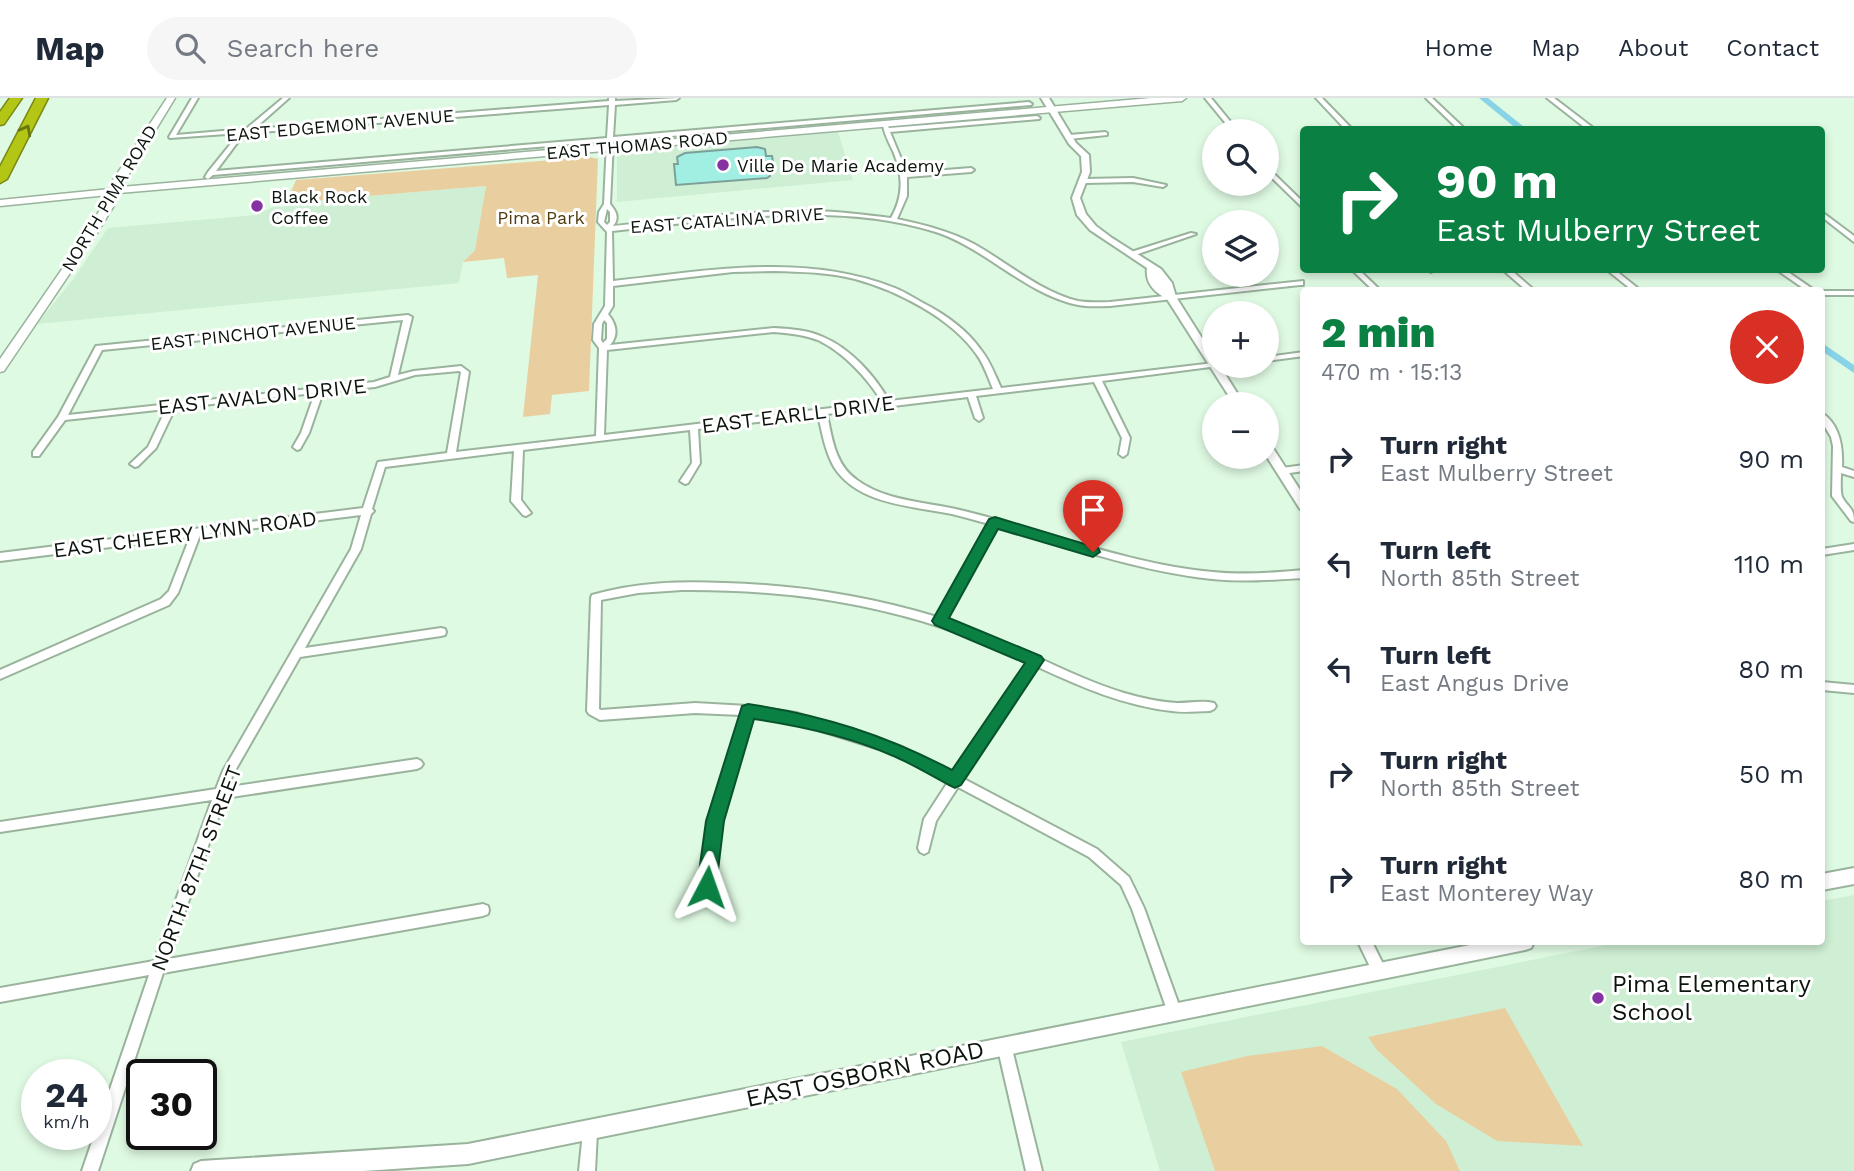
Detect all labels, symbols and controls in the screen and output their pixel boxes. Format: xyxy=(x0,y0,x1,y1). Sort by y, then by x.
search box xyxy=(147,17,637,80)
text: Map xyxy=(35,29,105,68)
icon: search xyxy=(171,29,209,67)
text: Search here xyxy=(227,33,379,63)
text: Home xyxy=(1425,34,1493,62)
text: Map xyxy=(1531,34,1580,62)
text: About xyxy=(1618,34,1688,62)
text: Contact xyxy=(1726,34,1819,62)
street label: EAST EDGEMONT AVENUE xyxy=(225,105,455,145)
map controls xyxy=(1202,119,1279,469)
button: search xyxy=(1202,119,1279,196)
street label: NORTH PIMA ROAD xyxy=(57,121,161,275)
one-way arrow xyxy=(17,125,31,137)
street label: EAST THOMAS ROAD xyxy=(545,127,729,163)
text: 90 m xyxy=(1436,152,1558,210)
icon: right xyxy=(1321,154,1412,245)
place label: Ville De Marie Academy xyxy=(737,155,944,176)
marker: Ville De Marie Academy xyxy=(715,157,731,173)
place label: Black Rock Coffee xyxy=(271,186,367,228)
marker: Black Rock Coffee xyxy=(249,198,265,214)
street label: EAST CATALINA DRIVE xyxy=(629,203,825,237)
park label: Pima Park xyxy=(497,207,585,228)
button: layers xyxy=(1202,210,1279,287)
text: East Mulberry Street xyxy=(1436,211,1760,249)
button: + xyxy=(1202,301,1279,378)
text: 2 min xyxy=(1321,308,1435,357)
button: close xyxy=(1730,310,1804,384)
street label: EAST PINCHOT AVENUE xyxy=(149,312,357,354)
text: 470 m · 15:13 xyxy=(1321,359,1462,386)
street label: EAST AVALON DRIVE xyxy=(156,373,368,419)
street label: EAST EARLL DRIVE xyxy=(700,390,896,438)
button: − xyxy=(1202,392,1279,469)
text: Turn right xyxy=(1380,430,1507,460)
icon: right xyxy=(1321,440,1359,478)
text: 90 m xyxy=(1738,444,1804,474)
text: East Mulberry Street xyxy=(1380,460,1613,487)
pin xyxy=(1063,480,1123,552)
icon: arrive xyxy=(1074,491,1112,529)
street label: EAST CHEERY LYNN ROAD xyxy=(52,505,318,563)
text: Turn left xyxy=(1380,535,1491,565)
icon: left xyxy=(1321,545,1359,583)
text: 110 m xyxy=(1734,549,1804,579)
text: North 85th Street xyxy=(1380,565,1579,592)
text: Turn left xyxy=(1380,640,1491,670)
icon: left xyxy=(1321,650,1359,688)
text: 80 m xyxy=(1738,654,1804,684)
text: East Angus Drive xyxy=(1380,670,1569,697)
text: Turn right xyxy=(1380,745,1507,775)
icon: right xyxy=(1321,755,1359,793)
text: 50 m xyxy=(1739,759,1804,789)
street label: NORTH 87TH STREET xyxy=(145,761,247,974)
text: North 85th Street xyxy=(1380,775,1579,802)
position arrow xyxy=(670,850,744,924)
text: Turn right xyxy=(1380,850,1507,880)
icon: right xyxy=(1321,860,1359,898)
text: 80 m xyxy=(1738,864,1804,894)
text: East Monterey Way xyxy=(1380,880,1593,907)
place label: Pima Elementary School xyxy=(1612,970,1811,1026)
marker: Pima Elementary School xyxy=(1590,990,1606,1006)
street label: EAST OSBORN ROAD xyxy=(743,1035,987,1113)
speed limit sign: 30 xyxy=(126,1059,217,1150)
text: 24 xyxy=(45,1074,88,1116)
text: km/h xyxy=(43,1111,90,1132)

